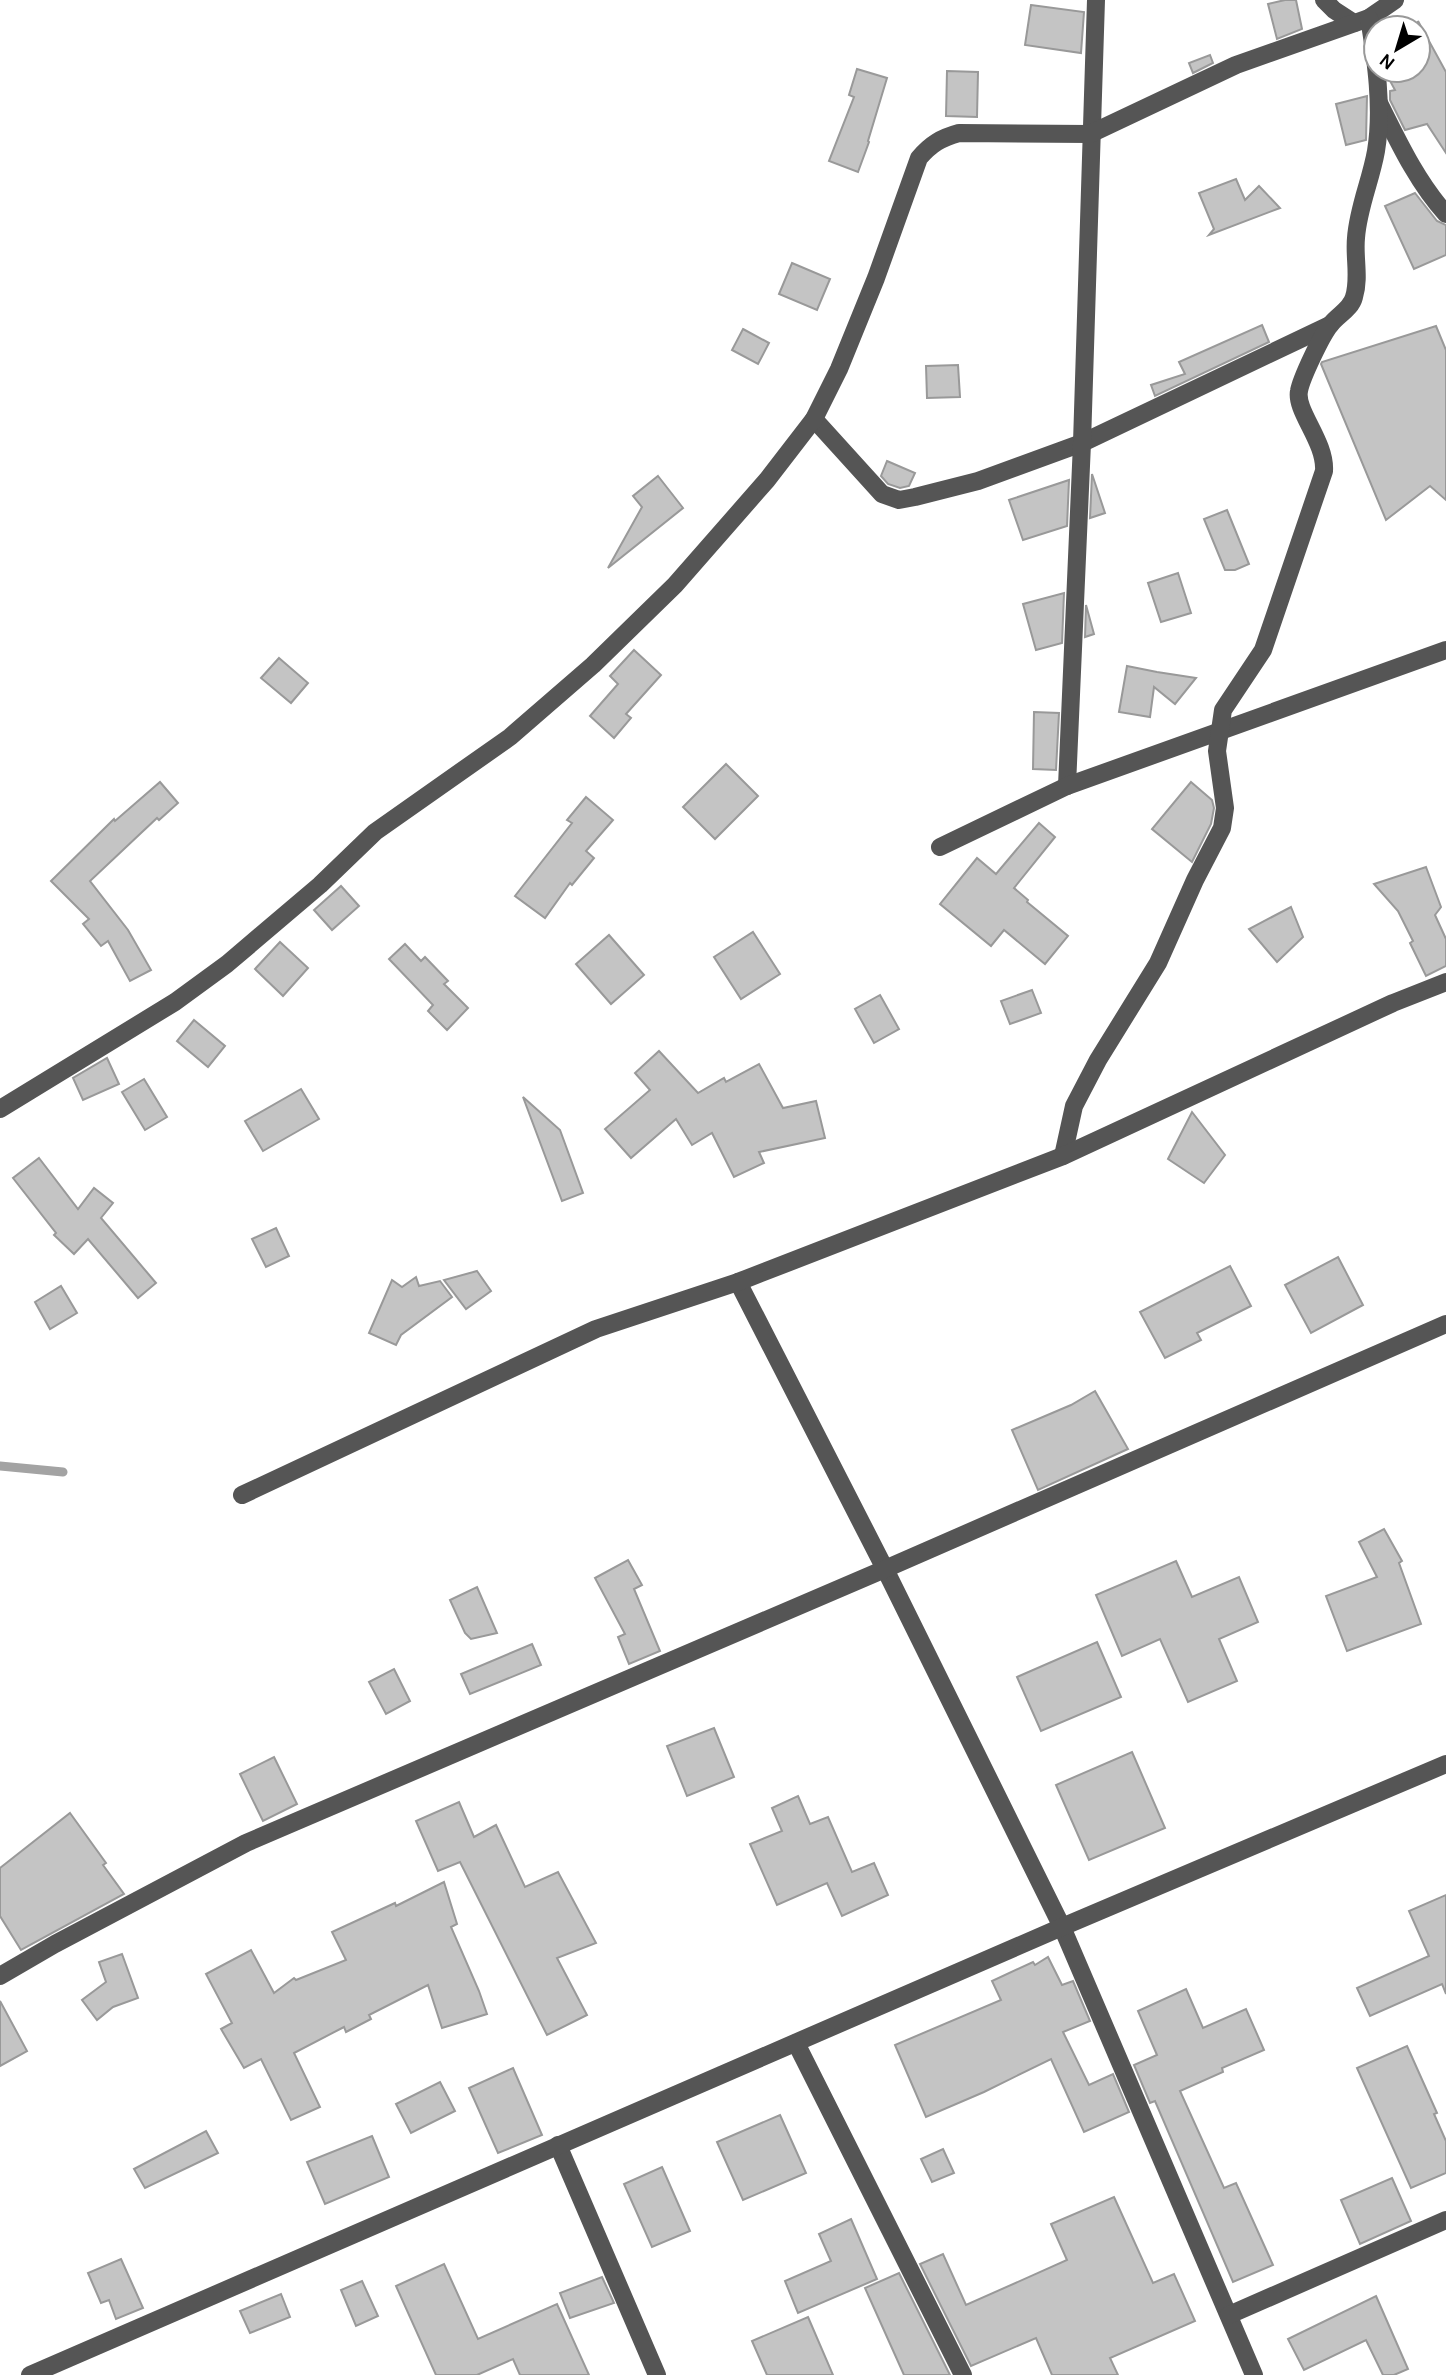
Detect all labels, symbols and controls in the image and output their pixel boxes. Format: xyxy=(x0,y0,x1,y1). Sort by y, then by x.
north arrow xyxy=(1362,14,1432,84)
text: N xyxy=(1375,49,1399,74)

